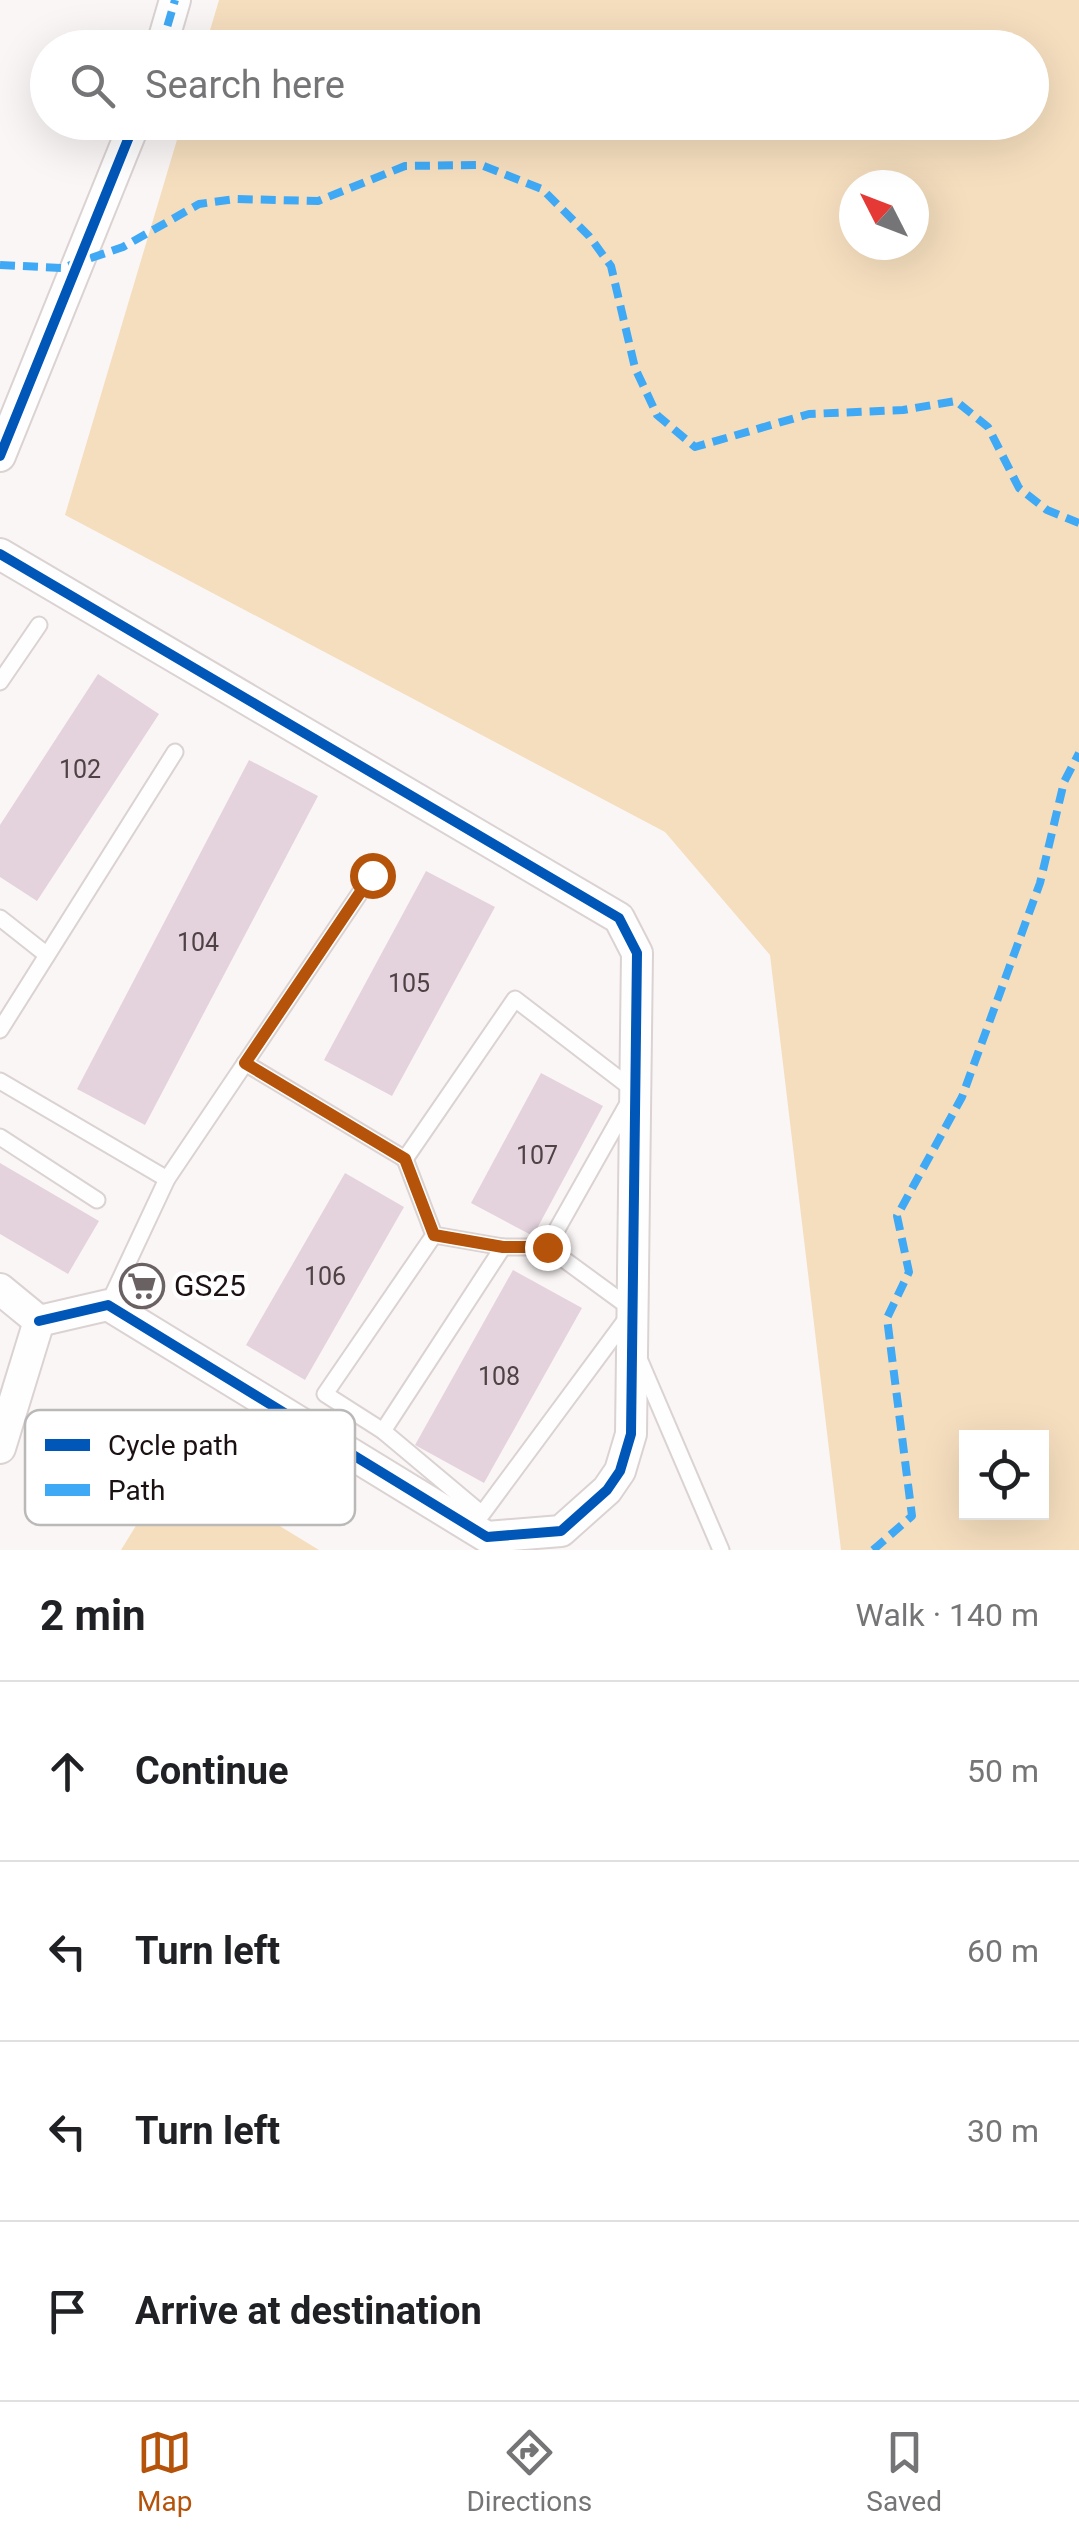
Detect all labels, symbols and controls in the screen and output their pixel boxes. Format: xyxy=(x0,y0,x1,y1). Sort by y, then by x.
search box xyxy=(30,30,1049,140)
icon: search xyxy=(65,58,120,113)
text: Search here xyxy=(145,63,345,107)
north arrow xyxy=(839,170,929,260)
house number: 102 xyxy=(59,755,101,784)
route start xyxy=(350,853,396,899)
house number: 104 xyxy=(177,928,219,957)
house number: 105 xyxy=(388,969,430,998)
house number: 107 xyxy=(516,1141,558,1170)
route end xyxy=(525,1225,571,1271)
house number: 106 xyxy=(304,1262,346,1291)
supermarket icon: GS25 xyxy=(119,1263,165,1309)
place label: GS25 xyxy=(174,1268,246,1303)
house number: 108 xyxy=(478,1362,520,1391)
legend xyxy=(25,1410,355,1525)
text: Cycle path xyxy=(108,1429,238,1462)
map controls xyxy=(959,1430,1049,1520)
button: locate xyxy=(959,1430,1049,1520)
text: Path xyxy=(108,1474,165,1507)
text: 2 min xyxy=(40,1591,146,1640)
text: Walk · 140 m xyxy=(856,1596,1039,1634)
icon: ahead xyxy=(40,1744,95,1799)
text: Continue xyxy=(135,1749,289,1793)
text: 50 m xyxy=(967,1752,1039,1790)
icon: left xyxy=(40,1924,95,1979)
text: Turn left xyxy=(135,1929,280,1973)
text: 60 m xyxy=(967,1932,1039,1970)
icon: left xyxy=(40,2104,95,2159)
text: Turn left xyxy=(135,2109,280,2153)
text: 30 m xyxy=(967,2112,1039,2150)
icon: arrive xyxy=(40,2284,95,2339)
text: Arrive at destination xyxy=(135,2289,482,2333)
tab: Map xyxy=(137,2425,192,2518)
tab: Directions xyxy=(466,2425,592,2518)
tab: Saved xyxy=(866,2425,942,2518)

